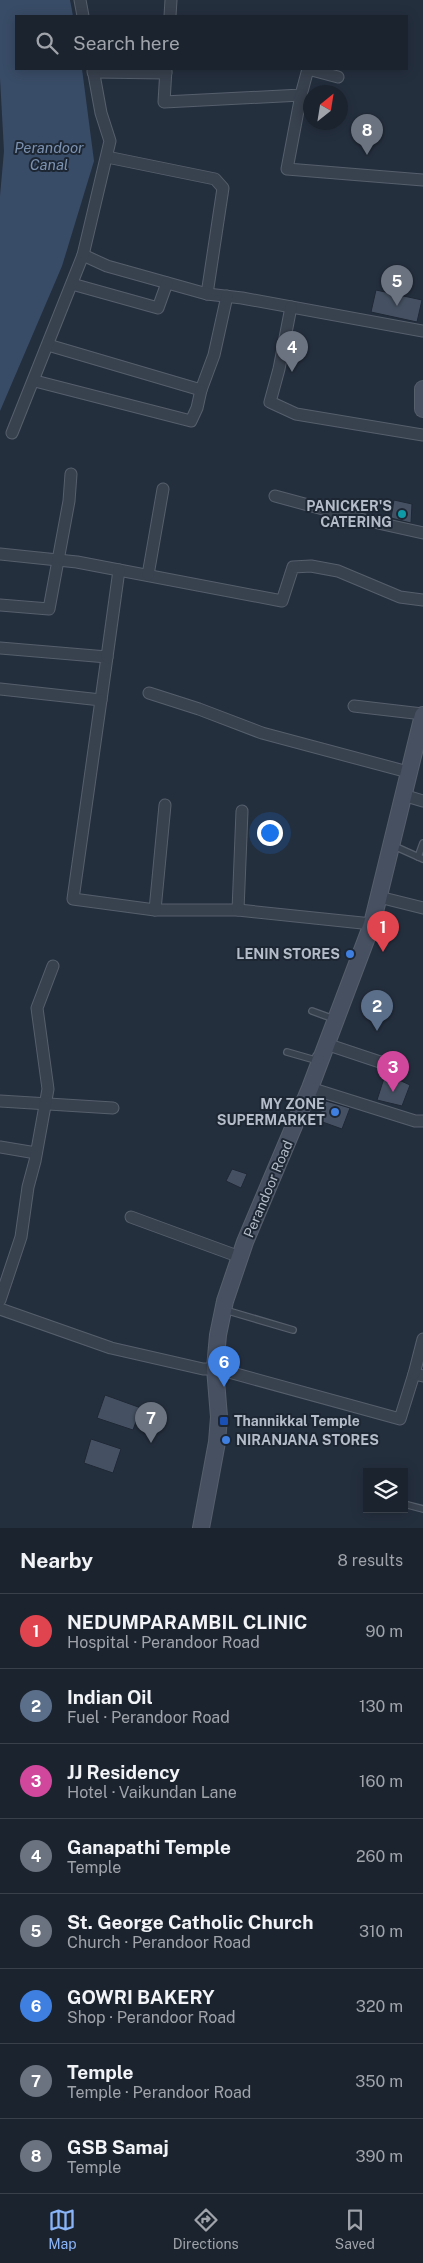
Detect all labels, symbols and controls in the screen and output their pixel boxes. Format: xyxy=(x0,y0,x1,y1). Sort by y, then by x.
search box xyxy=(15,15,408,70)
icon: search xyxy=(33,29,61,57)
text: Search here xyxy=(73,32,180,54)
north arrow xyxy=(303,85,348,130)
pin: 8 xyxy=(351,114,383,155)
water label: Perandoor Canal xyxy=(14,139,84,173)
pin: 5 xyxy=(381,265,413,306)
pin: 4 xyxy=(276,331,308,372)
place label: PANICKER'S CATERING xyxy=(306,498,392,530)
marker: PANICKER'S CATERING xyxy=(396,508,408,520)
your location xyxy=(257,820,283,846)
pin: 1 xyxy=(367,911,399,952)
place label: LENIN STORES xyxy=(236,946,340,962)
marker: LENIN STORES xyxy=(344,948,356,960)
pin: 2 xyxy=(361,990,393,1031)
pin: 3 xyxy=(377,1051,409,1092)
place label: MY ZONE SUPERMARKET xyxy=(217,1096,325,1128)
marker: MY ZONE SUPERMARKET xyxy=(329,1106,341,1118)
street label: Perandoor Road xyxy=(240,1138,296,1240)
pin: 6 xyxy=(208,1346,240,1387)
pin: 7 xyxy=(135,1402,167,1443)
place label: Thannikkal Temple xyxy=(234,1413,360,1429)
marker: Thannikkal Temple xyxy=(218,1415,230,1427)
place label: NIRANJANA STORES xyxy=(236,1432,379,1448)
marker: NIRANJANA STORES xyxy=(220,1434,232,1446)
map controls xyxy=(363,1468,408,1513)
button: layers xyxy=(363,1468,408,1513)
text: Nearby xyxy=(20,1548,93,1573)
text: 8 results xyxy=(338,1551,403,1570)
text: NEDUMPARAMBIL CLINIC xyxy=(67,1611,308,1633)
text: 1 xyxy=(33,1622,39,1641)
text: 90 m xyxy=(366,1622,403,1641)
text: Hospital · Perandoor Road xyxy=(67,1633,260,1652)
text: Indian Oil xyxy=(67,1686,153,1708)
text: 2 xyxy=(31,1697,41,1716)
text: 130 m xyxy=(359,1697,403,1716)
text: Fuel · Perandoor Road xyxy=(67,1708,230,1727)
text: JJ Residency xyxy=(67,1761,180,1783)
text: 3 xyxy=(31,1772,41,1791)
text: 160 m xyxy=(359,1772,403,1791)
text: Hotel · Vaikundan Lane xyxy=(67,1783,237,1802)
text: Ganapathi Temple xyxy=(67,1836,231,1858)
text: 4 xyxy=(31,1847,41,1866)
text: 260 m xyxy=(356,1847,403,1866)
text: Temple xyxy=(67,1858,121,1877)
text: St. George Catholic Church xyxy=(67,1911,313,1933)
text: 5 xyxy=(31,1922,41,1941)
text: 310 m xyxy=(359,1922,403,1941)
text: Church · Perandoor Road xyxy=(67,1933,251,1952)
text: GOWRI BAKERY xyxy=(67,1986,215,2008)
text: 6 xyxy=(31,1997,41,2016)
text: 320 m xyxy=(356,1997,403,2016)
text: Shop · Perandoor Road xyxy=(67,2008,236,2027)
text: Temple xyxy=(67,2061,133,2083)
text: 7 xyxy=(31,2072,41,2091)
text: 350 m xyxy=(355,2072,403,2091)
text: Temple · Perandoor Road xyxy=(67,2083,251,2102)
text: GSB Samaj xyxy=(67,2136,169,2158)
text: 8 xyxy=(31,2147,41,2166)
text: 390 m xyxy=(356,2147,403,2166)
text: Temple xyxy=(67,2158,121,2177)
tab: Map xyxy=(48,2206,77,2252)
tab: Directions xyxy=(173,2206,239,2252)
tab: Saved xyxy=(335,2206,375,2252)

